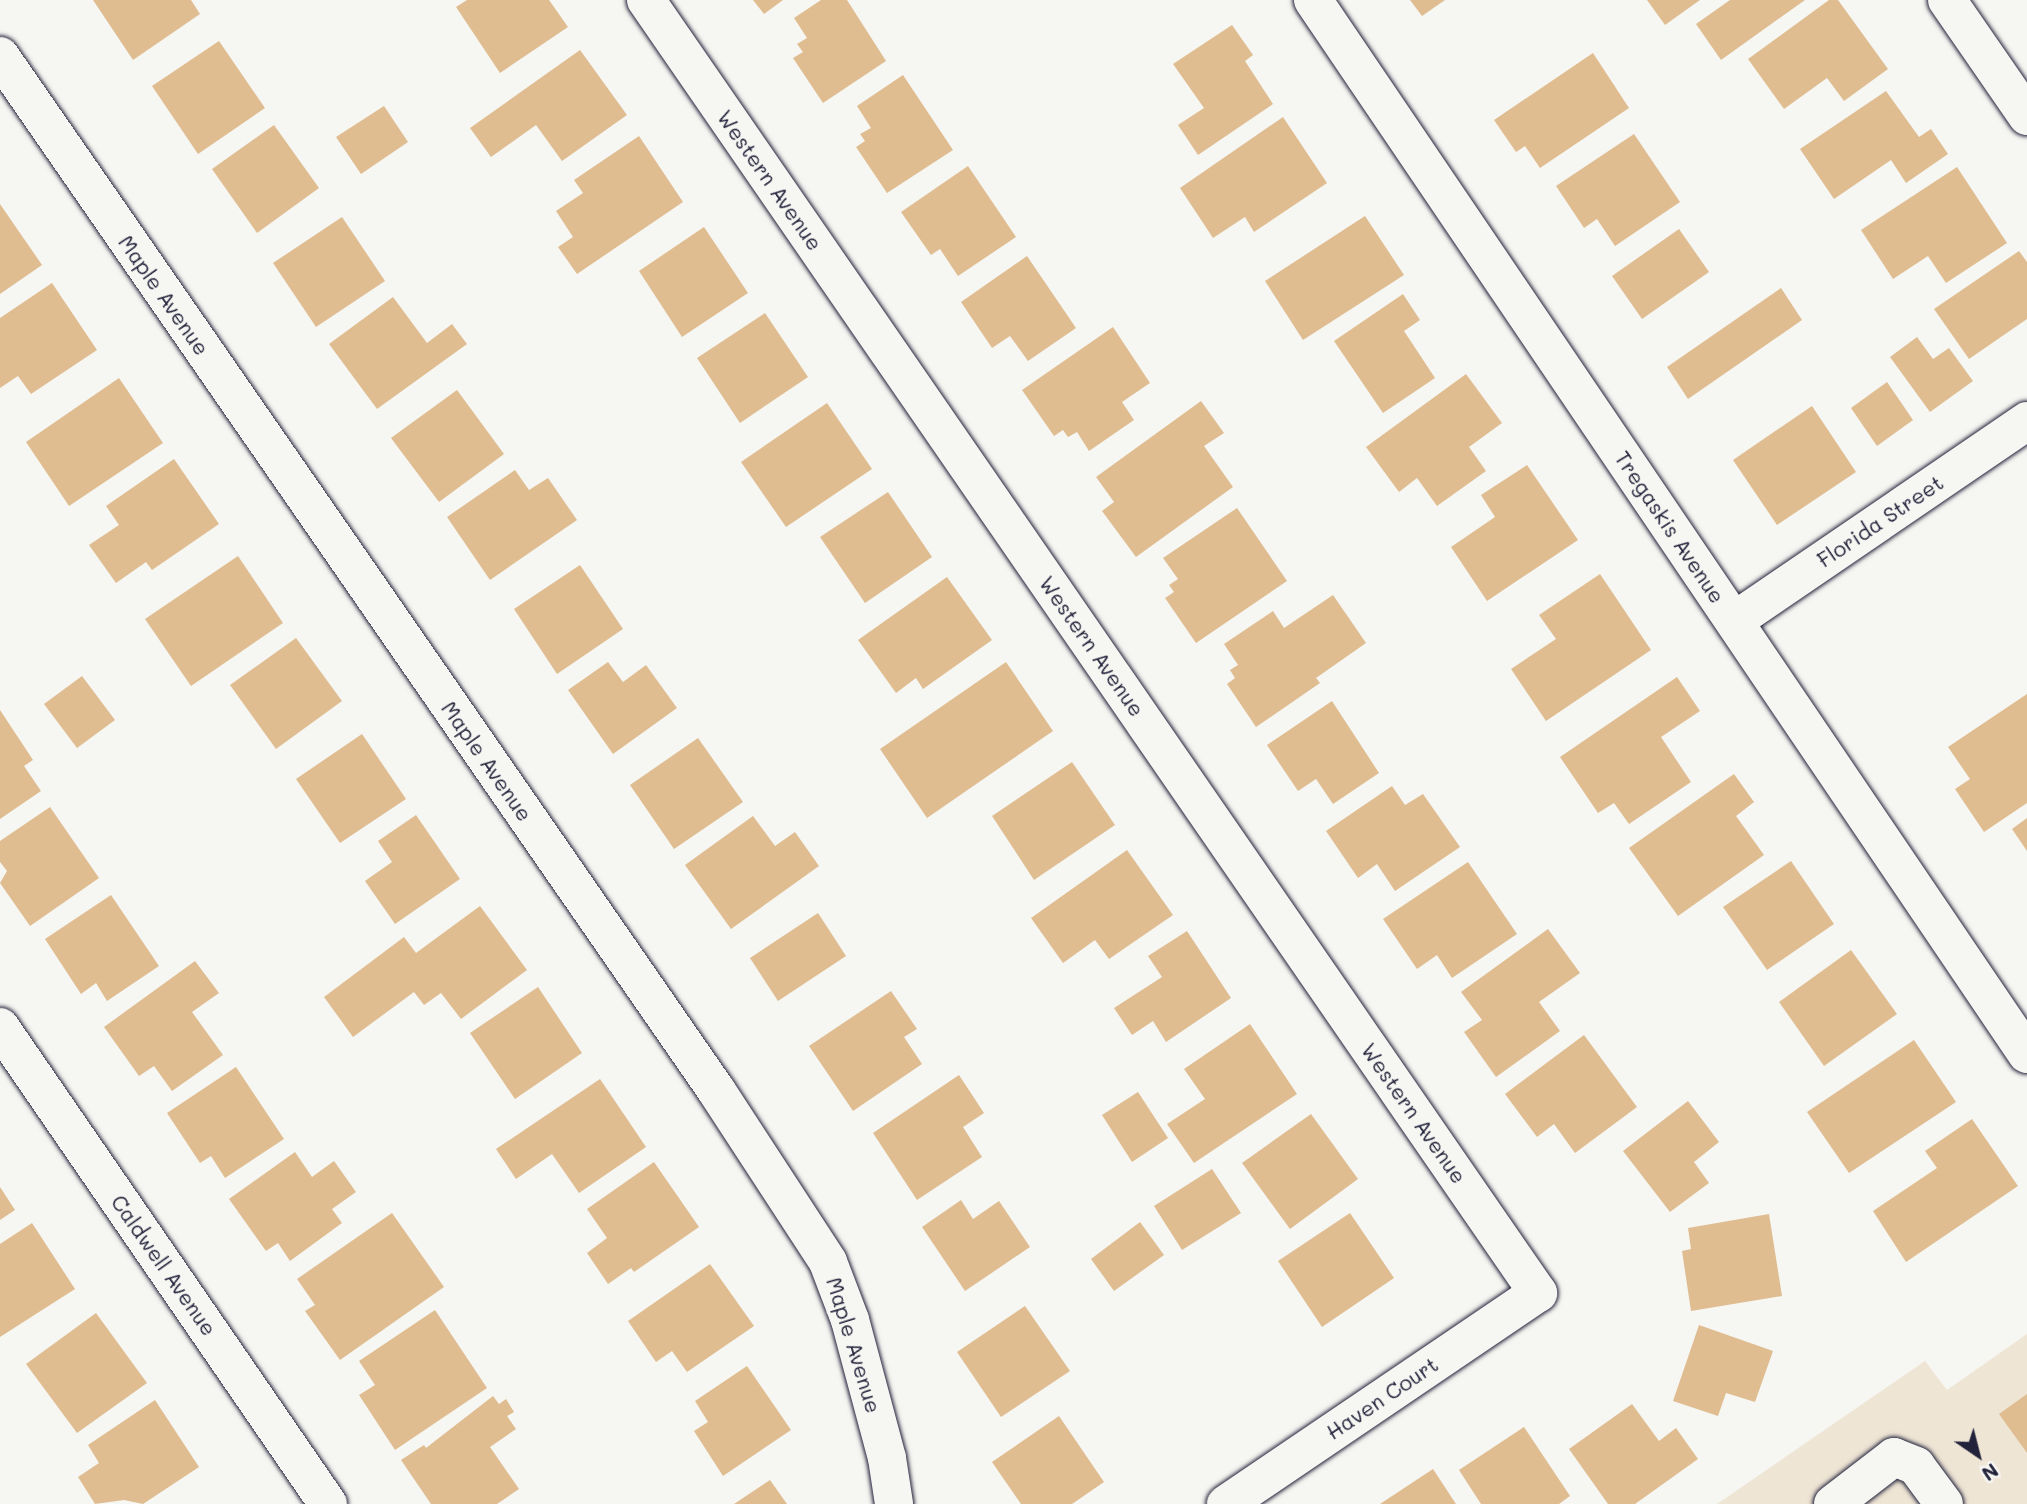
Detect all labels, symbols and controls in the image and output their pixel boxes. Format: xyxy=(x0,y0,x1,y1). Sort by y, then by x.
street label: Western Avenue xyxy=(712,105,828,255)
street label: Maple Avenue xyxy=(113,230,215,360)
street label: Tregaskis Avenue xyxy=(1610,446,1730,608)
street label: Florida Street xyxy=(1812,470,1948,572)
street label: Western Avenue xyxy=(1034,571,1150,721)
street label: Maple Avenue xyxy=(436,696,538,826)
street label: Western Avenue xyxy=(1356,1038,1472,1188)
street label: Caldwell Avenue xyxy=(106,1190,222,1340)
street label: Maple Avenue xyxy=(821,1274,887,1416)
street label: Haven Court xyxy=(1321,1351,1443,1445)
north arrow xyxy=(1943,1420,2013,1490)
text: N xyxy=(1977,1458,2003,1487)

